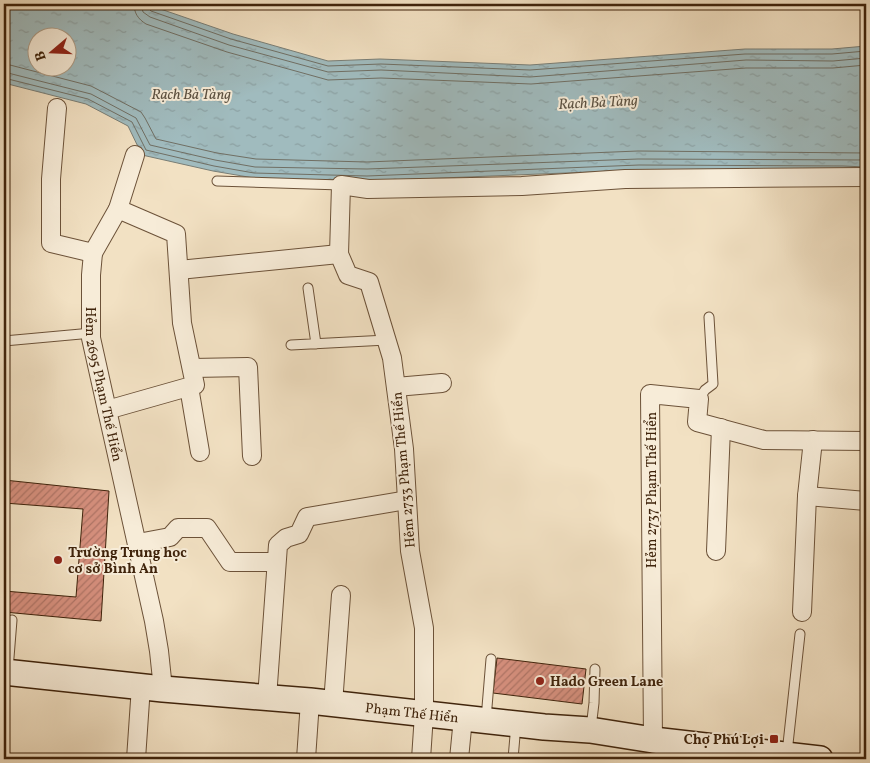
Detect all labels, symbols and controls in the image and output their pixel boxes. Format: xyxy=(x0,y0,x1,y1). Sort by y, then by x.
north arrow xyxy=(28,28,78,78)
text: B xyxy=(31,48,52,63)
water label: Rạch Bà Tàng xyxy=(151,85,231,106)
water label: Rạch Bà Tàng xyxy=(558,91,639,116)
street label: Hẻm 2695 Phạm Thế Hiển xyxy=(80,307,126,464)
street label: Hẻm 2733 Phạm Thế Hiển xyxy=(388,391,421,549)
street label: Hẻm 2737 Phạm Thế Hiển xyxy=(643,412,662,568)
place label: Trường Trung học cơ sở Bình An xyxy=(68,544,187,579)
marker: Trường Trung học cơ sở Bình An xyxy=(52,554,64,566)
place label: Hado Green Lane xyxy=(550,673,663,692)
marker: Hado Green Lane xyxy=(534,675,546,687)
street label: Phạm Thế Hiển xyxy=(364,699,459,728)
place label: Chợ Phú Lợi xyxy=(684,731,764,750)
marker: Chợ Phú Lợi xyxy=(768,733,780,745)

